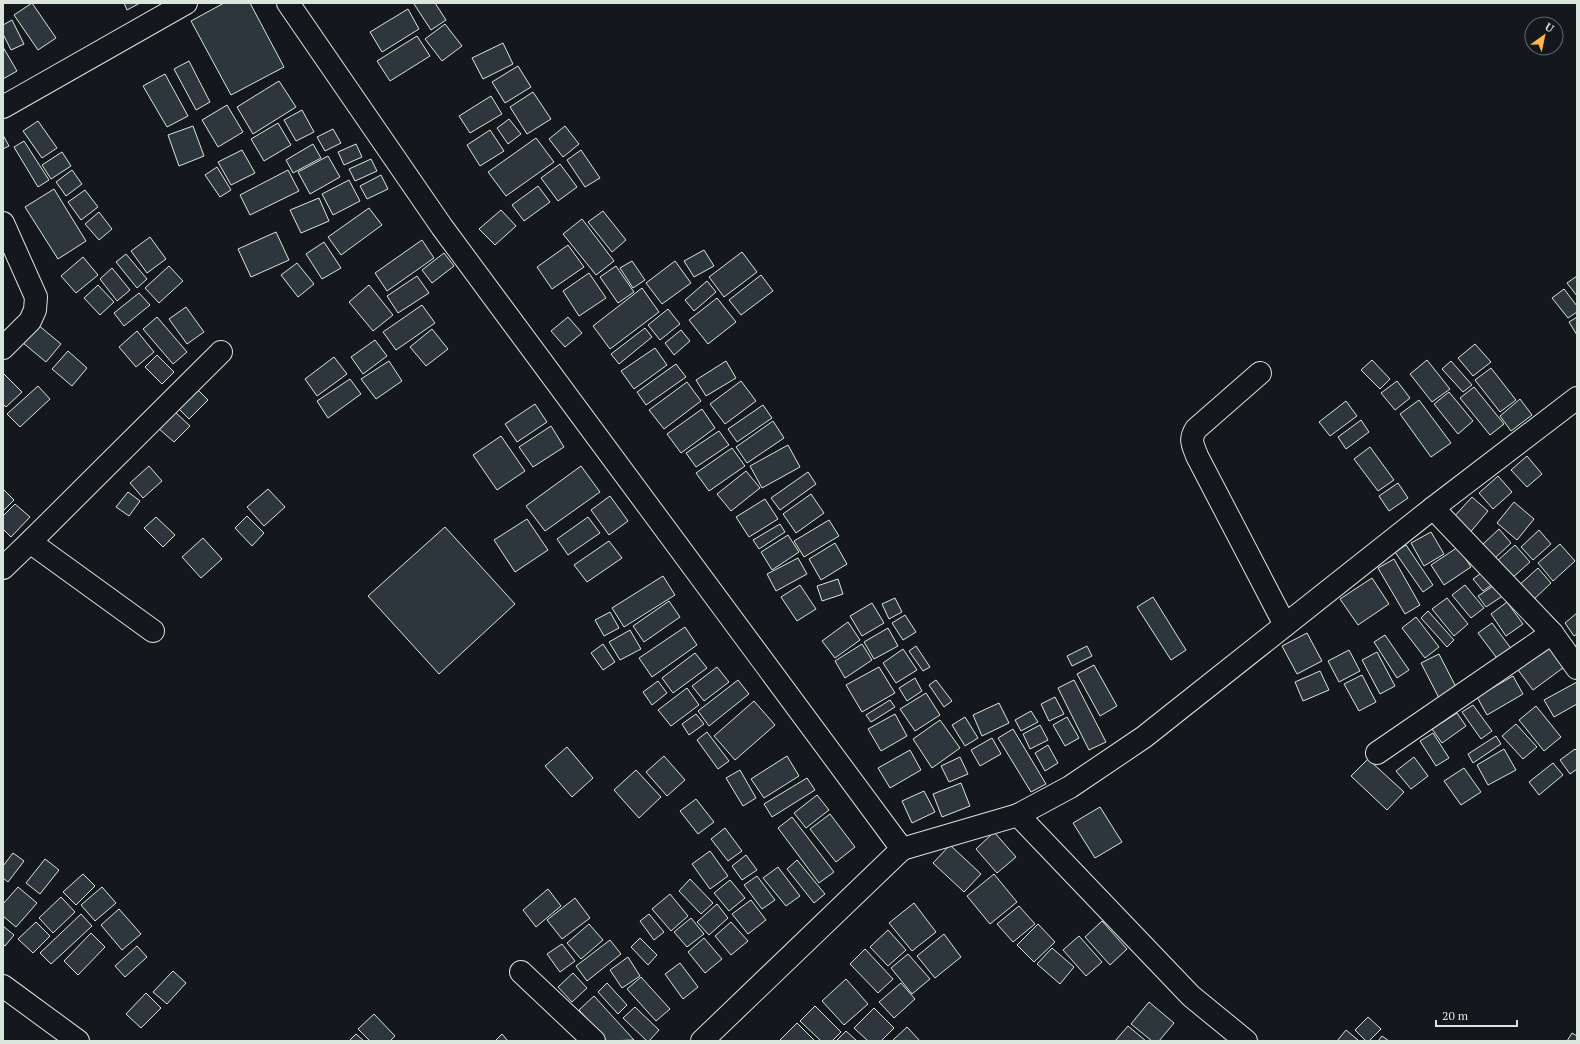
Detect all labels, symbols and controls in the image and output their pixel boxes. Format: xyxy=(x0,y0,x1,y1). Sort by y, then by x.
north arrow xyxy=(1524,16,1564,56)
text: U xyxy=(1542,20,1557,36)
scale bar xyxy=(1436,1002,1517,1028)
text: 20 m xyxy=(1442,1008,1469,1023)

